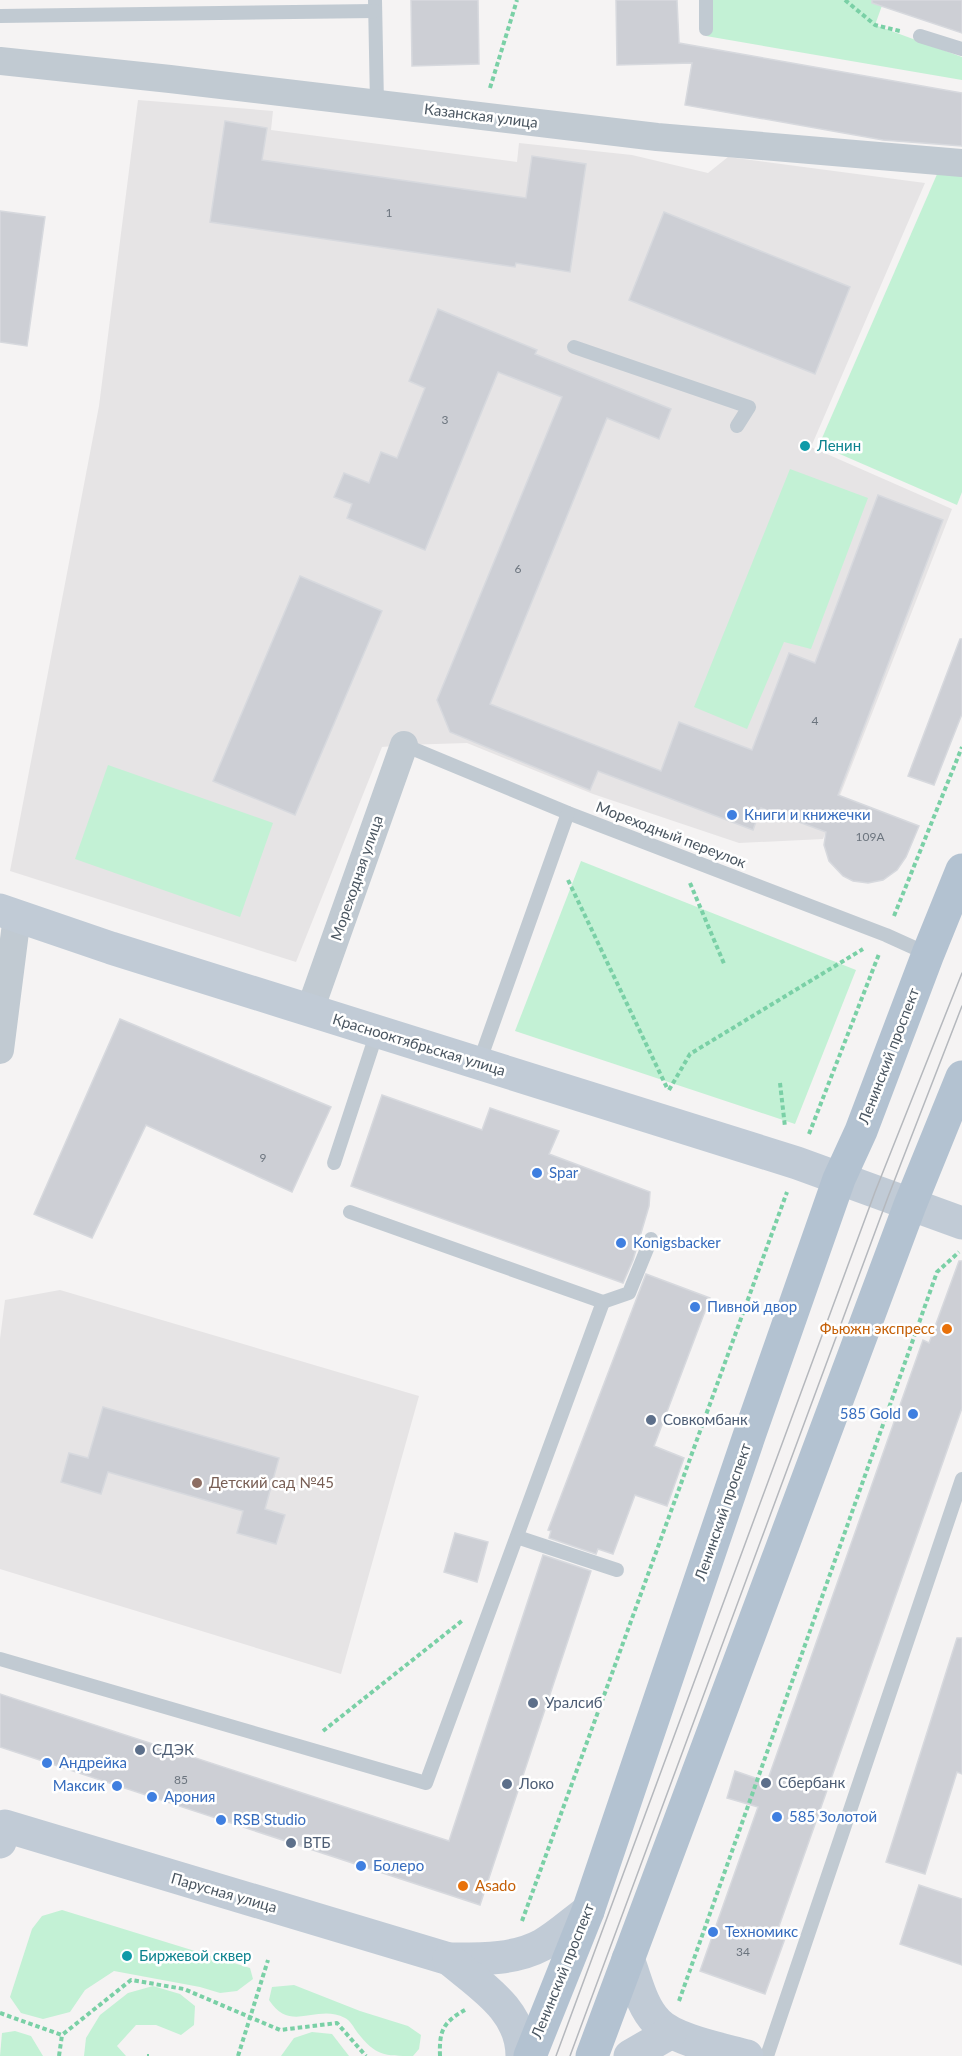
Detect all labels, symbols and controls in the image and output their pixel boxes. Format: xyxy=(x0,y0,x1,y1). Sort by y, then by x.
street label: Казанская улица xyxy=(423,99,539,131)
house number: 1 xyxy=(386,205,393,220)
house number: 3 xyxy=(442,412,449,427)
place label: Ленин xyxy=(816,436,861,454)
marker: Ленин xyxy=(798,439,812,453)
house number: 6 xyxy=(515,561,522,576)
house number: 4 xyxy=(812,713,819,728)
street label: Мореходный переулок xyxy=(594,797,749,871)
place label: Книги и книжечки xyxy=(744,805,871,823)
marker: Книги и книжечки xyxy=(725,808,739,822)
street label: Мореходная улица xyxy=(326,813,386,943)
house number: 109А xyxy=(856,829,885,844)
street label: Ленинский проспект xyxy=(853,985,922,1127)
street label: Краснооктябрьская улица xyxy=(331,1009,508,1079)
house number: 9 xyxy=(260,1150,267,1165)
place label: Spar xyxy=(549,1163,579,1181)
marker: Spar xyxy=(530,1166,544,1180)
place label: Konigsbacker xyxy=(633,1233,721,1251)
marker: Konigsbacker xyxy=(614,1236,628,1250)
place label: Пивной двор xyxy=(707,1297,797,1315)
marker: Пивной двор xyxy=(688,1300,702,1314)
place label: Фьюжн экспресс xyxy=(820,1319,935,1337)
marker: Фьюжн экспресс xyxy=(940,1322,954,1336)
place label: 585 Gold xyxy=(840,1404,901,1422)
marker: 585 Gold xyxy=(906,1407,920,1421)
place label: Совкомбанк xyxy=(663,1410,748,1428)
marker: Совкомбанк xyxy=(644,1413,658,1427)
street label: Ленинский проспект xyxy=(690,1440,754,1584)
place label: Детский сад №45 xyxy=(209,1473,334,1491)
marker: Детский сад №45 xyxy=(190,1476,204,1490)
place label: Уралсиб xyxy=(545,1693,603,1711)
marker: Уралсиб xyxy=(526,1696,540,1710)
place label: СДЭК xyxy=(152,1740,194,1758)
marker: СДЭК xyxy=(133,1743,147,1757)
place label: Андрейка xyxy=(59,1753,127,1771)
marker: Андрейка xyxy=(40,1756,54,1770)
house number: 85 xyxy=(174,1772,188,1787)
place label: Сбербанк xyxy=(778,1773,846,1791)
place label: Локо xyxy=(518,1774,554,1792)
place label: Максик xyxy=(53,1776,105,1794)
marker: Сбербанк xyxy=(759,1776,773,1790)
marker: Локо xyxy=(500,1777,514,1791)
marker: Максик xyxy=(110,1779,124,1793)
place label: Арония xyxy=(164,1787,215,1805)
marker: Арония xyxy=(145,1790,159,1804)
place label: 585 Золотой xyxy=(789,1807,877,1825)
place label: RSB Studio xyxy=(233,1810,306,1828)
marker: 585 Золотой xyxy=(770,1810,784,1824)
marker: RSB Studio xyxy=(214,1813,228,1827)
place label: ВТБ xyxy=(303,1833,331,1851)
marker: ВТБ xyxy=(284,1836,298,1850)
place label: Болеро xyxy=(373,1856,424,1874)
marker: Болеро xyxy=(354,1859,368,1873)
street label: Парусная улица xyxy=(169,1868,279,1916)
place label: Asado xyxy=(475,1876,516,1894)
marker: Asado xyxy=(456,1879,470,1893)
street label: Ленинский проспект xyxy=(526,1900,598,2042)
place label: Техномикс xyxy=(725,1922,798,1940)
marker: Техномикс xyxy=(706,1925,720,1939)
house number: 34 xyxy=(736,1944,750,1959)
place label: Биржевой сквер xyxy=(139,1946,251,1964)
marker: Биржевой сквер xyxy=(120,1949,134,1963)

